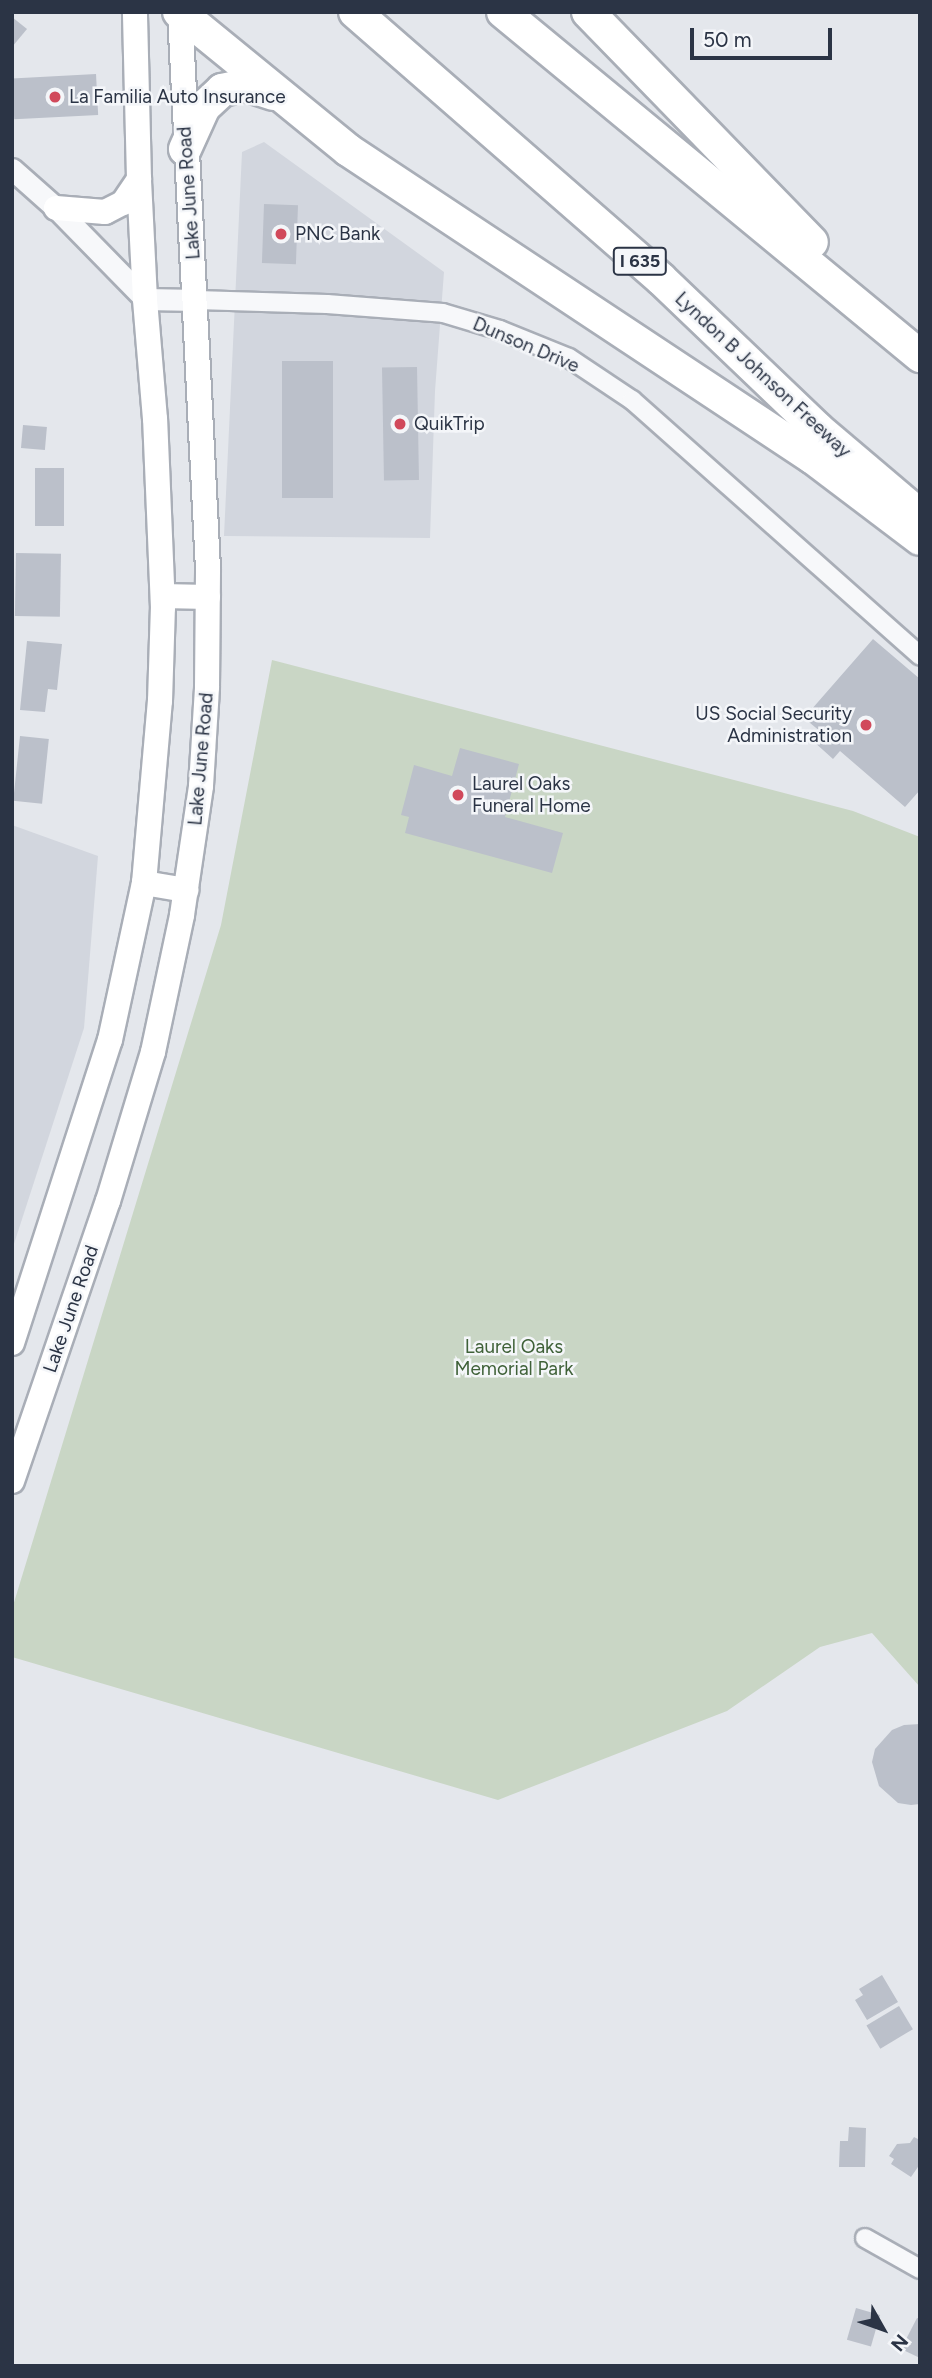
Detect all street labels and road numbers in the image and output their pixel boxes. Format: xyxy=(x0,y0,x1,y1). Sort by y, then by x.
street label: Lake June Road xyxy=(173,126,205,260)
road number: I 635 xyxy=(612,246,668,276)
street label: Lyndon B Johnson Freeway xyxy=(670,287,856,463)
street label: Dunson Drive xyxy=(469,312,583,378)
street label: Lake June Road xyxy=(184,692,218,826)
street label: Lake June Road xyxy=(38,1242,104,1376)

